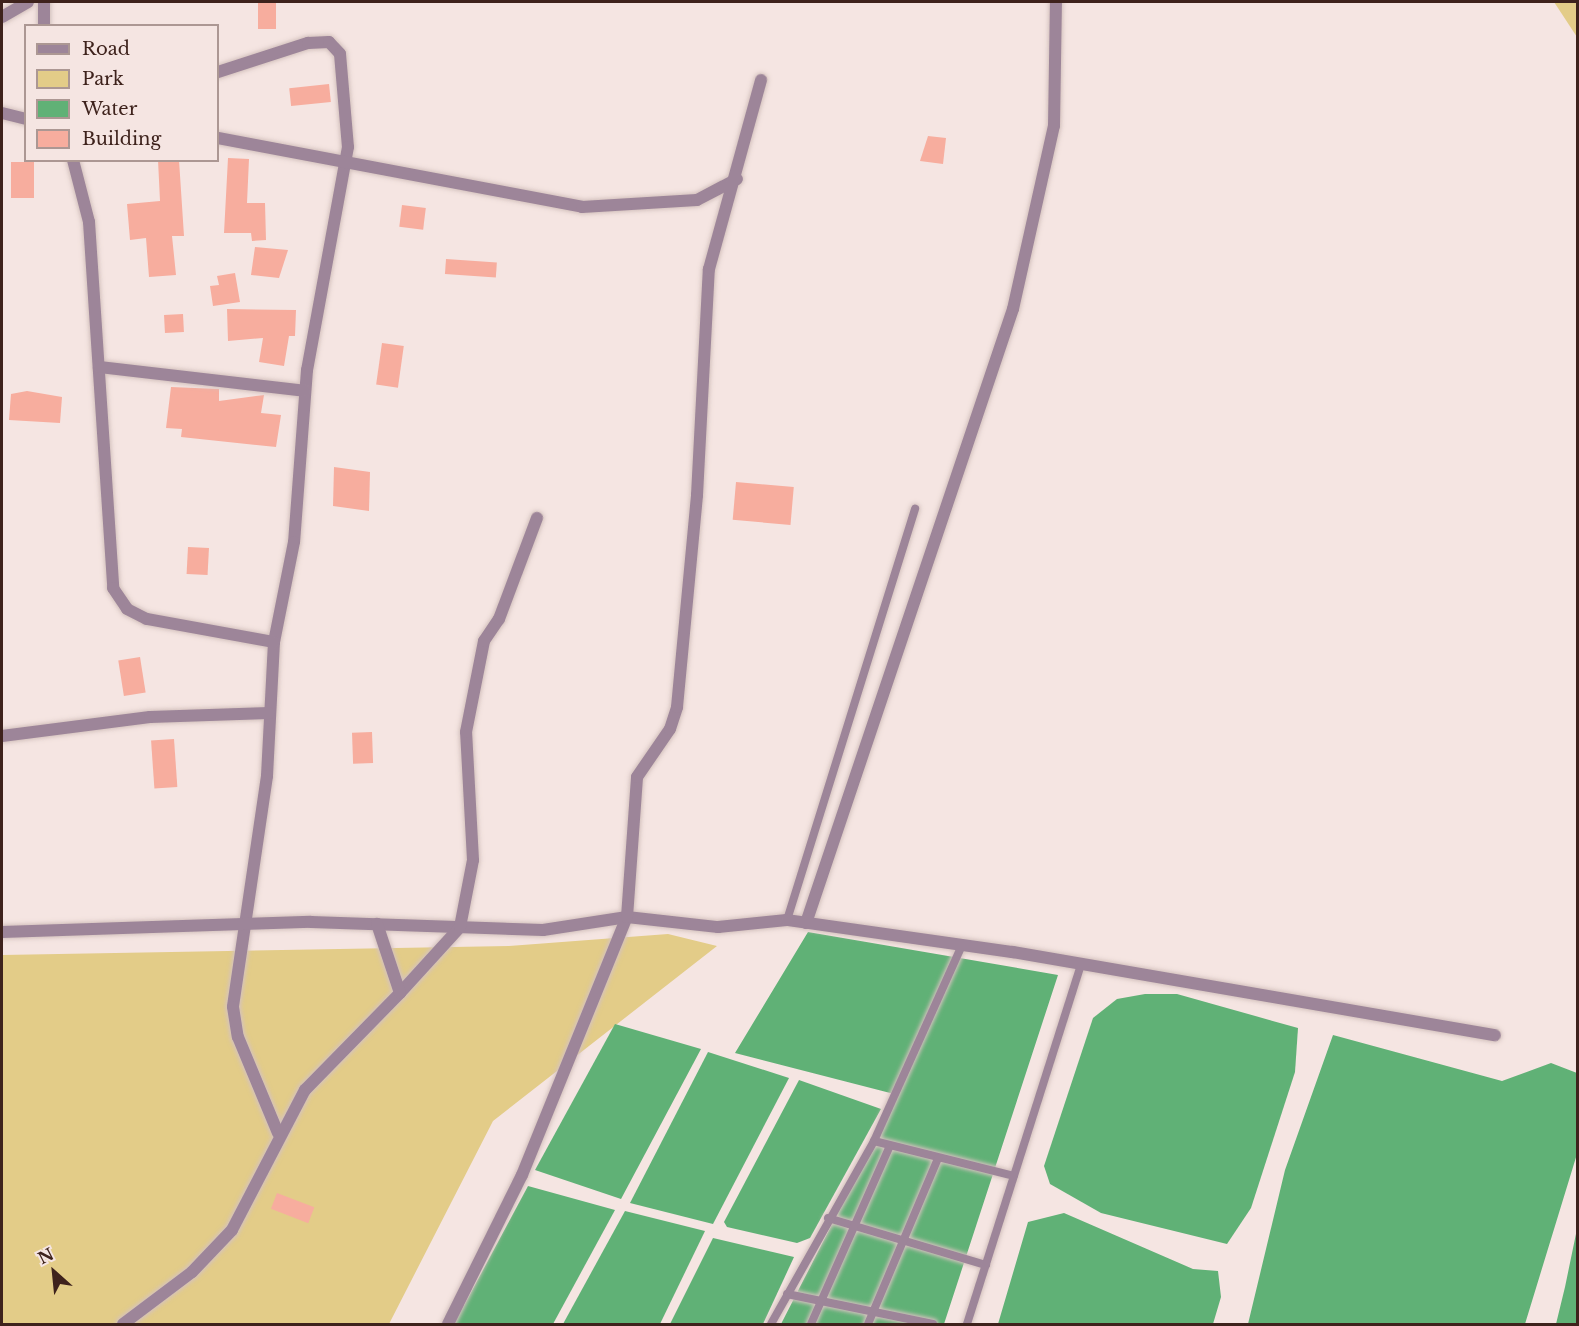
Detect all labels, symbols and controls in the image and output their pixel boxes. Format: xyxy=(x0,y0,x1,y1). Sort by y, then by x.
legend xyxy=(24,24,219,162)
text: Road xyxy=(82,38,130,60)
text: Park xyxy=(82,68,124,90)
text: Water xyxy=(82,98,137,120)
text: Building xyxy=(82,128,161,150)
north arrow xyxy=(24,1242,84,1302)
text: N xyxy=(35,1244,57,1268)

